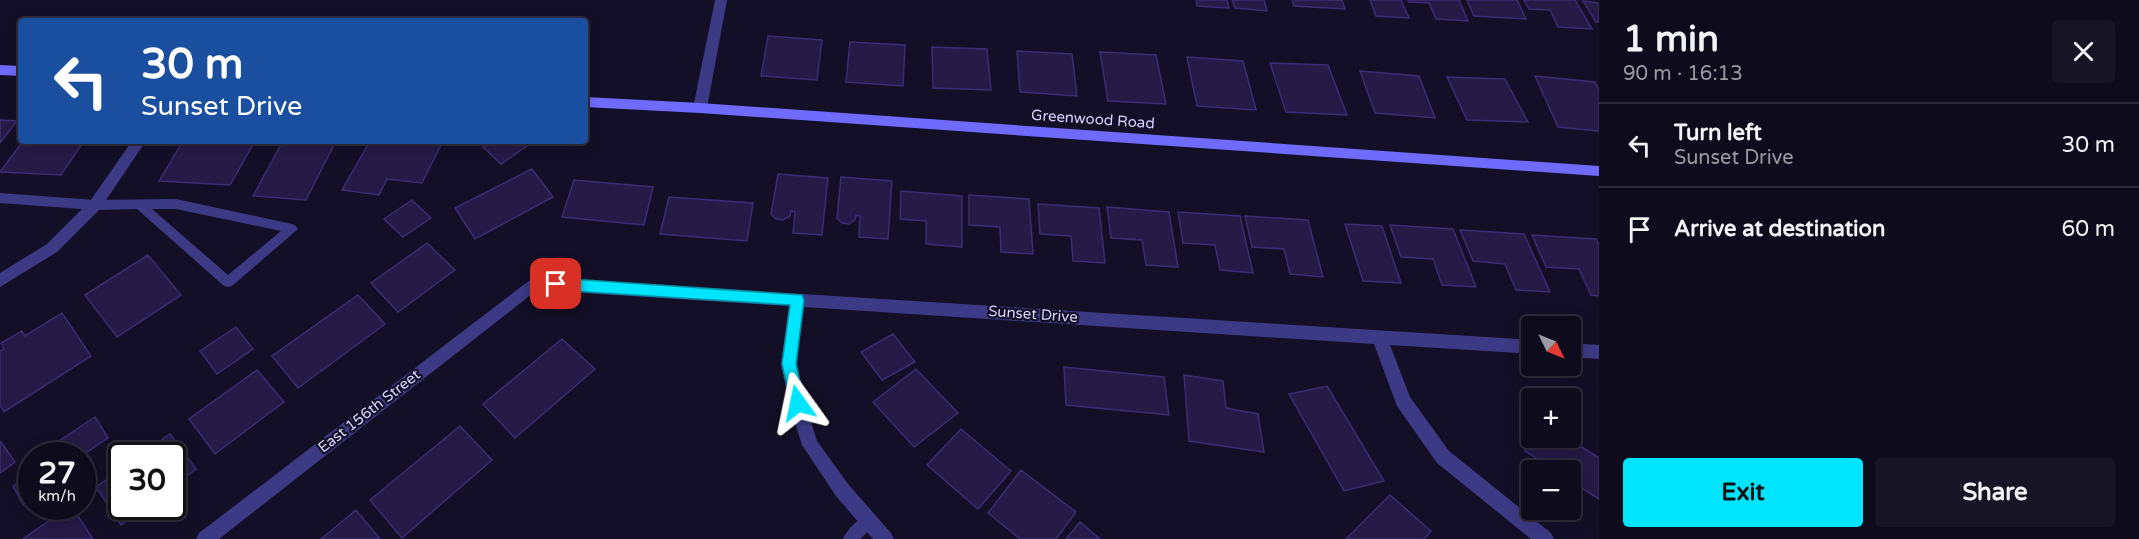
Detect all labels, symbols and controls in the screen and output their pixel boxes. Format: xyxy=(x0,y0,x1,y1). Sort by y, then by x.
text: 1 min xyxy=(1623,18,1719,61)
button: close xyxy=(2052,20,2115,83)
text: 30 m xyxy=(141,39,243,90)
icon: left xyxy=(42,42,120,120)
text: 90 m · 16:13 xyxy=(1623,62,1743,86)
text: Sunset Drive xyxy=(141,90,302,123)
street label: Greenwood Road xyxy=(1031,106,1155,132)
text: Turn left xyxy=(1674,120,1762,146)
icon: left xyxy=(1623,129,1656,162)
text: 30 m xyxy=(2061,132,2115,158)
text: Sunset Drive xyxy=(1674,146,1794,170)
icon: arrive xyxy=(1623,213,1656,246)
text: Arrive at destination xyxy=(1674,216,1885,242)
text: 60 m xyxy=(2061,216,2115,242)
pin xyxy=(530,258,581,309)
icon: arrive xyxy=(539,267,572,300)
street label: Sunset Drive xyxy=(988,302,1078,326)
north arrow xyxy=(1521,316,1581,376)
map controls xyxy=(1521,316,1581,520)
street label: East 156th Street xyxy=(314,365,424,456)
position arrow xyxy=(766,371,830,435)
button: + xyxy=(1521,388,1581,448)
speed limit sign: 30 xyxy=(108,442,186,520)
text: 27 xyxy=(38,455,76,492)
button: Exit xyxy=(1623,458,1863,527)
button: Share xyxy=(1875,458,2115,527)
button: − xyxy=(1521,460,1581,520)
text: km/h xyxy=(38,487,76,505)

